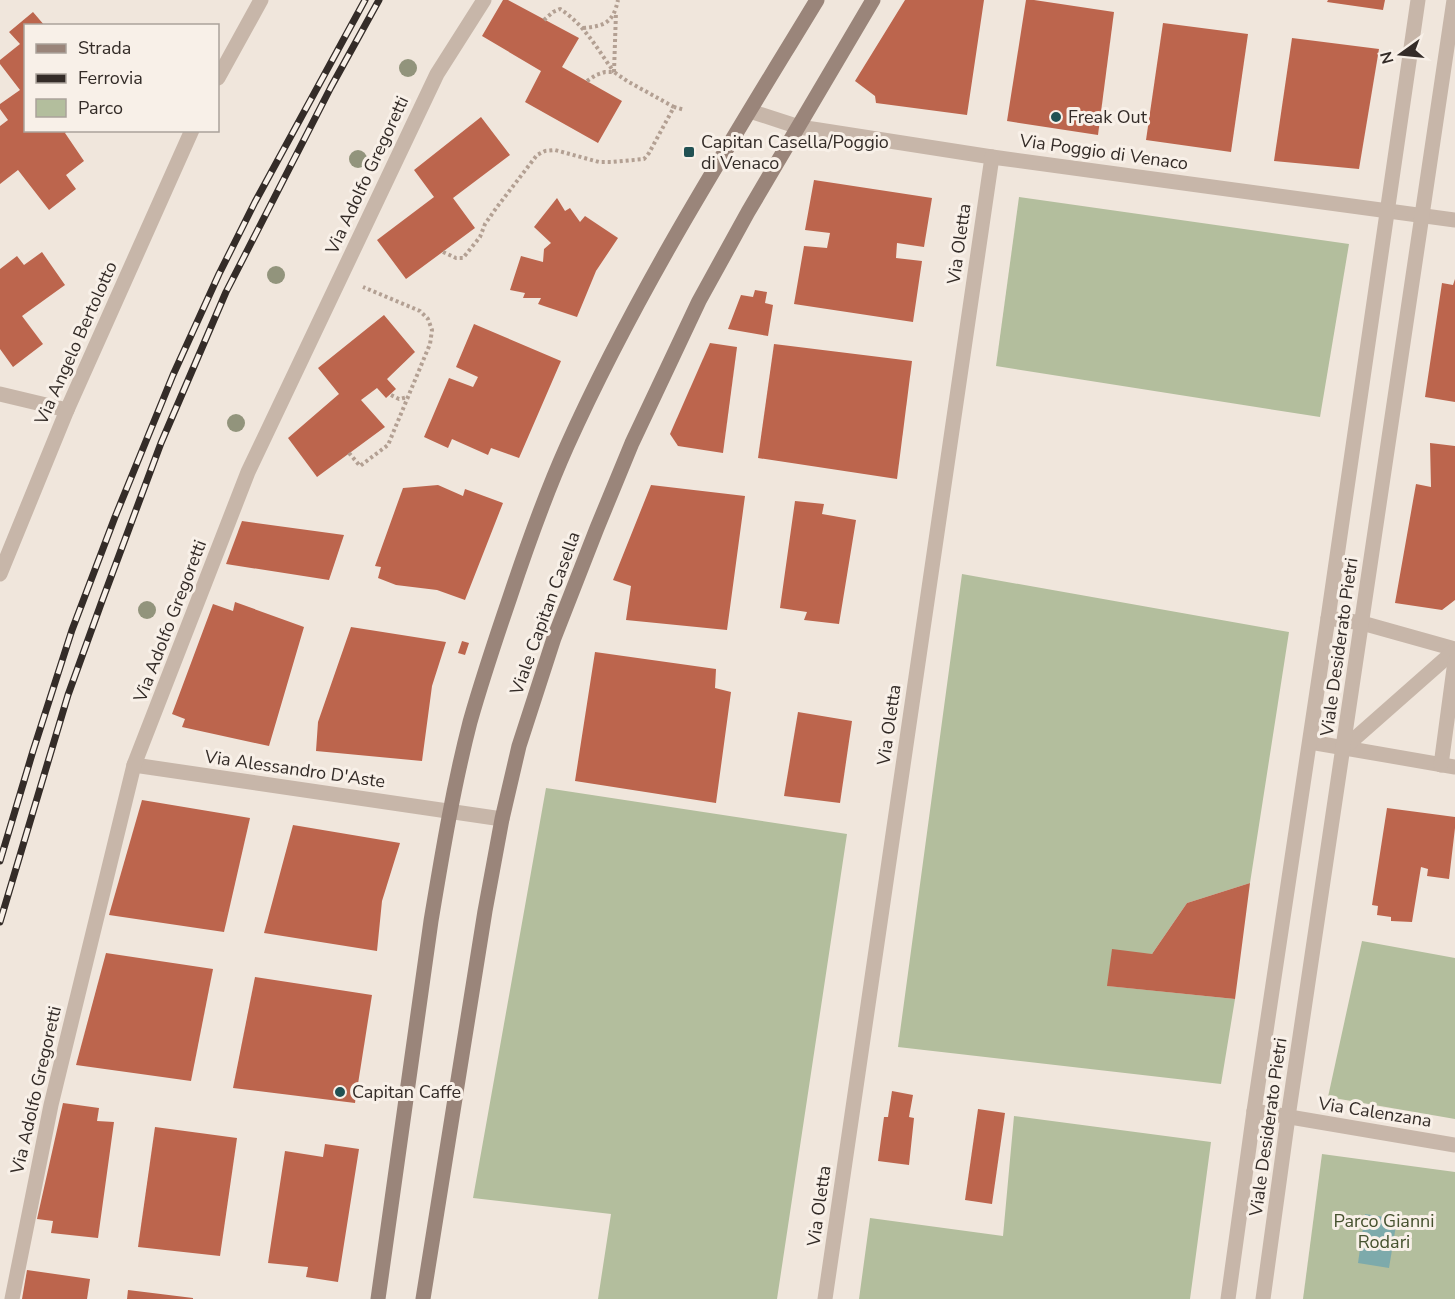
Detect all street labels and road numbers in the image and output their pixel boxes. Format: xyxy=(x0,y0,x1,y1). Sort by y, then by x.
street label: Via Adolfo Gregoretti xyxy=(319,92,414,259)
street label: Via Poggio di Venaco xyxy=(1017,128,1190,176)
street label: Via Oletta xyxy=(941,202,977,287)
street label: Via Angelo Bertolotto xyxy=(29,258,123,429)
street label: Viale Capitan Casella xyxy=(504,528,586,699)
street label: Via Adolfo Gregoretti xyxy=(128,536,212,706)
street label: Viale Desiderato Pietri xyxy=(1314,556,1363,739)
street label: Via Oletta xyxy=(871,683,907,768)
street label: Via Alessandro D'Aste xyxy=(202,744,387,794)
street label: Via Adolfo Gregoretti xyxy=(5,1004,67,1177)
street label: Viale Desiderato Pietri xyxy=(1243,1036,1292,1219)
street label: Via Calenzana xyxy=(1315,1091,1434,1133)
street label: Via Oletta xyxy=(801,1164,837,1249)

